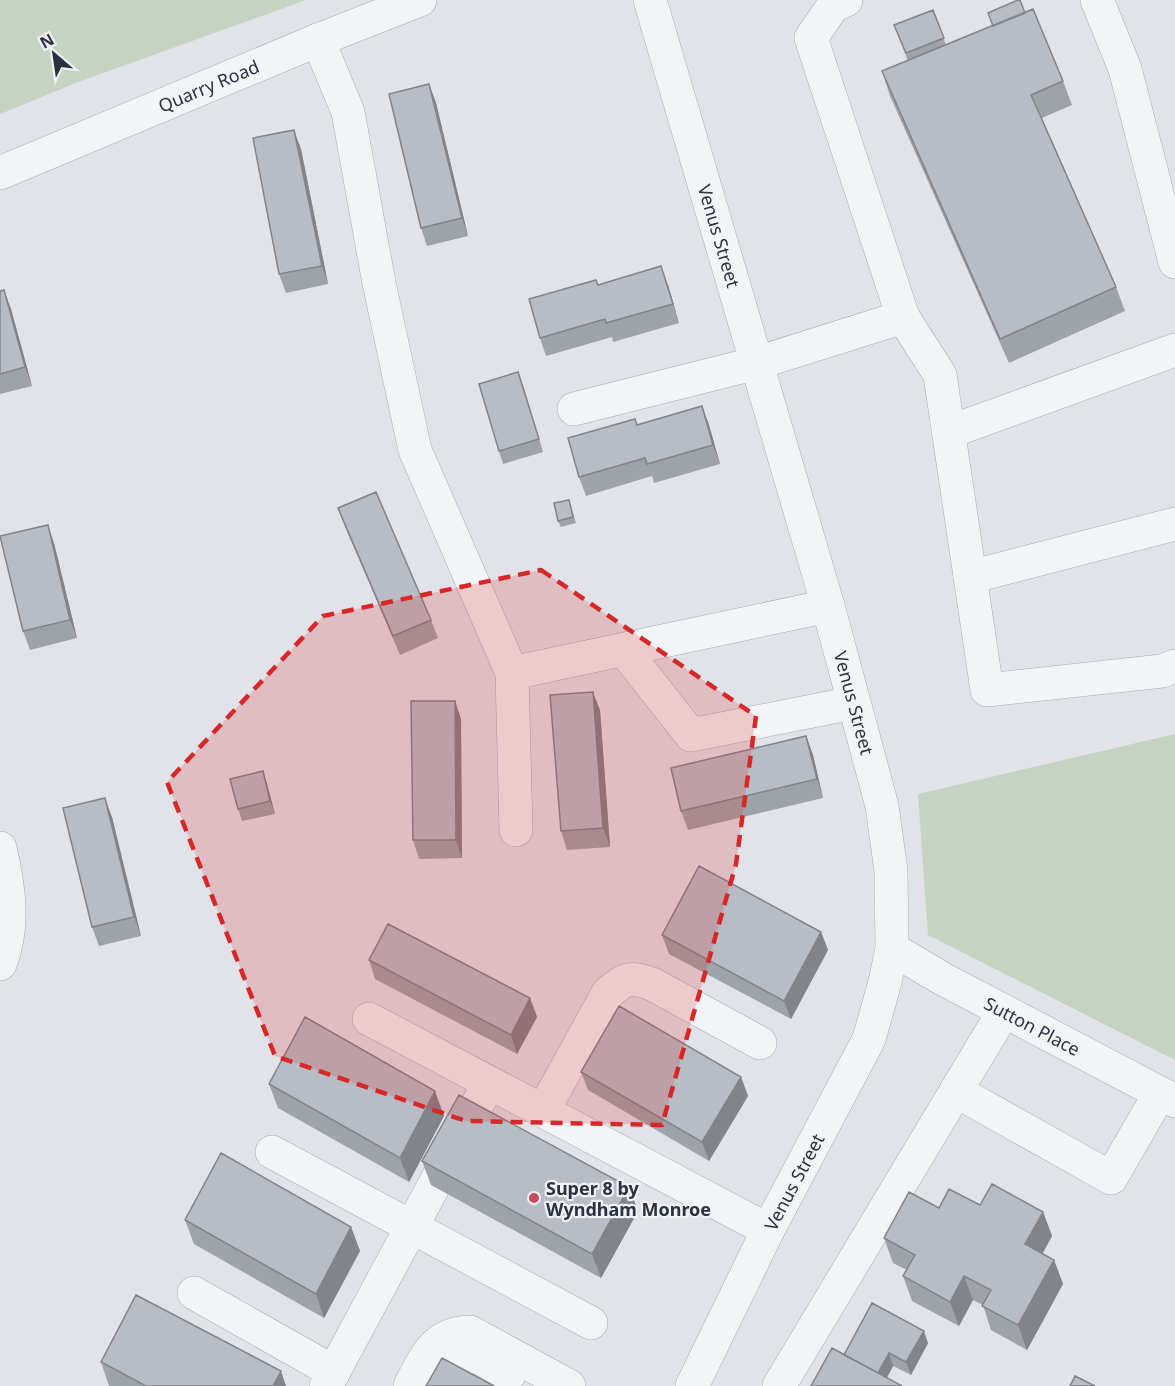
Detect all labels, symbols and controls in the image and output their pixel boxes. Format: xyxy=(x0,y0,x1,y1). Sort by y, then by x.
north arrow xyxy=(24,24,84,84)
text: N xyxy=(36,28,58,54)
street label: Quarry Road xyxy=(154,54,263,118)
street label: Venus Street xyxy=(693,182,746,291)
street label: Venus Street xyxy=(829,648,880,758)
street label: Sutton Place xyxy=(980,991,1084,1061)
street label: Venus Street xyxy=(758,1129,830,1235)
place label: Super 8 by Wyndham Monroe xyxy=(546,1176,711,1221)
marker: Super 8 by Wyndham Monroe xyxy=(527,1191,541,1205)

